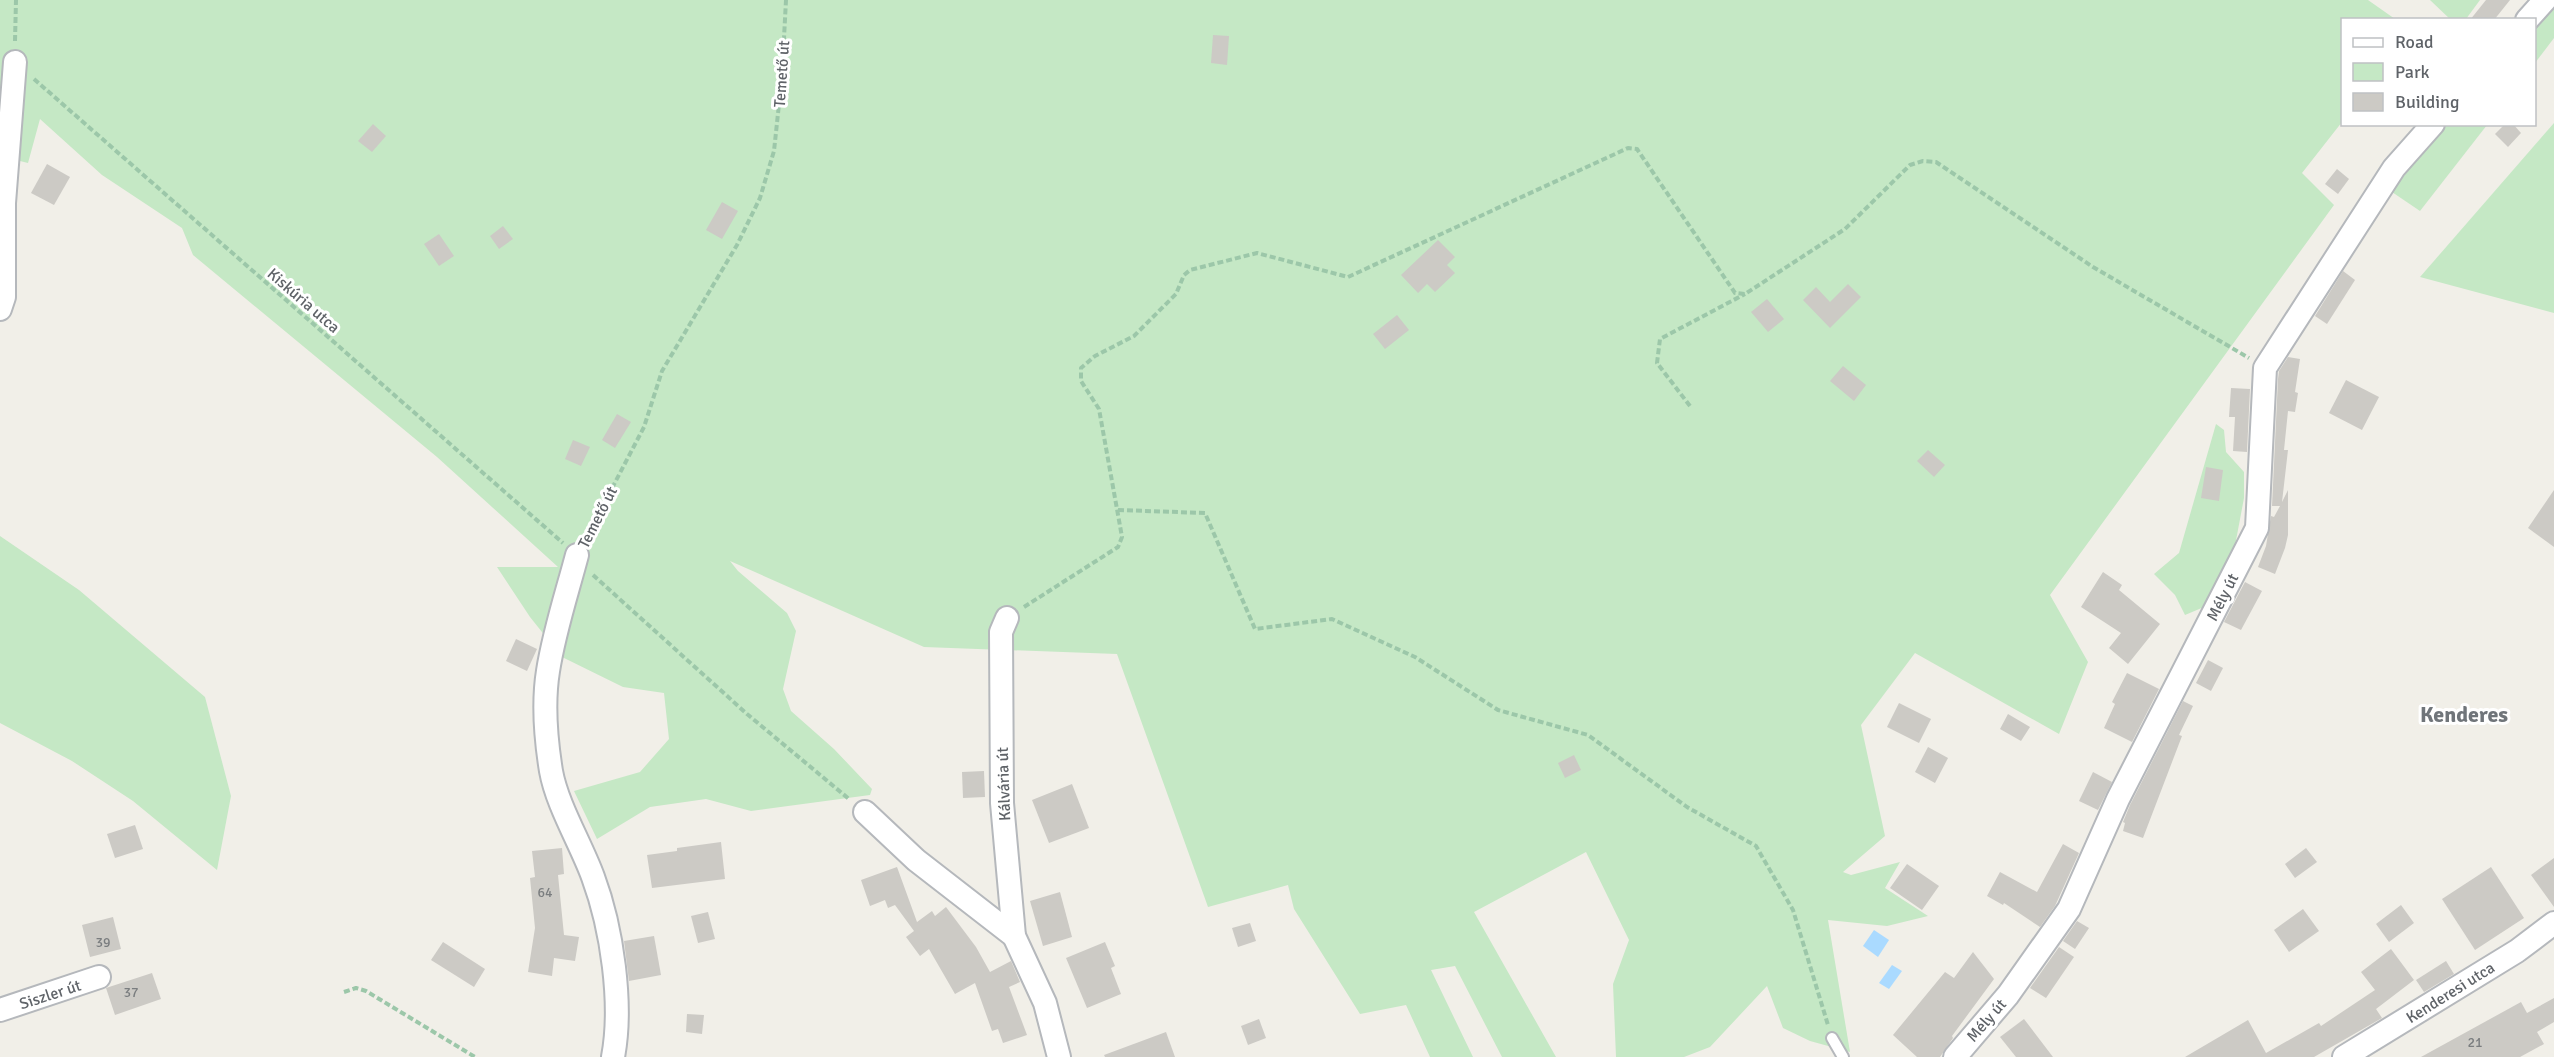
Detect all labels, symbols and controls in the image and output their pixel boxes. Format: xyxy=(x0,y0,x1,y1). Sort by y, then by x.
legend xyxy=(2341,18,2536,126)
text: Road xyxy=(2395,31,2434,53)
street label: Temető út xyxy=(770,40,794,108)
text: Park xyxy=(2395,61,2430,83)
text: Building xyxy=(2395,91,2459,113)
street label: Kiskúria utca xyxy=(263,264,344,338)
street label: Temető út xyxy=(574,483,622,552)
street label: Mély út xyxy=(2202,570,2244,625)
district label: Kenderes xyxy=(2420,701,2508,728)
street label: Kálvária út xyxy=(993,746,1015,821)
house number: 64 xyxy=(537,884,553,901)
house number: 39 xyxy=(95,934,111,951)
street label: Kenderesi utca xyxy=(2402,958,2499,1028)
street label: Siszler út xyxy=(17,975,84,1014)
house number: 37 xyxy=(123,984,139,1001)
street label: Mély út xyxy=(1963,995,2011,1046)
house number: 21 xyxy=(2467,1034,2483,1051)

